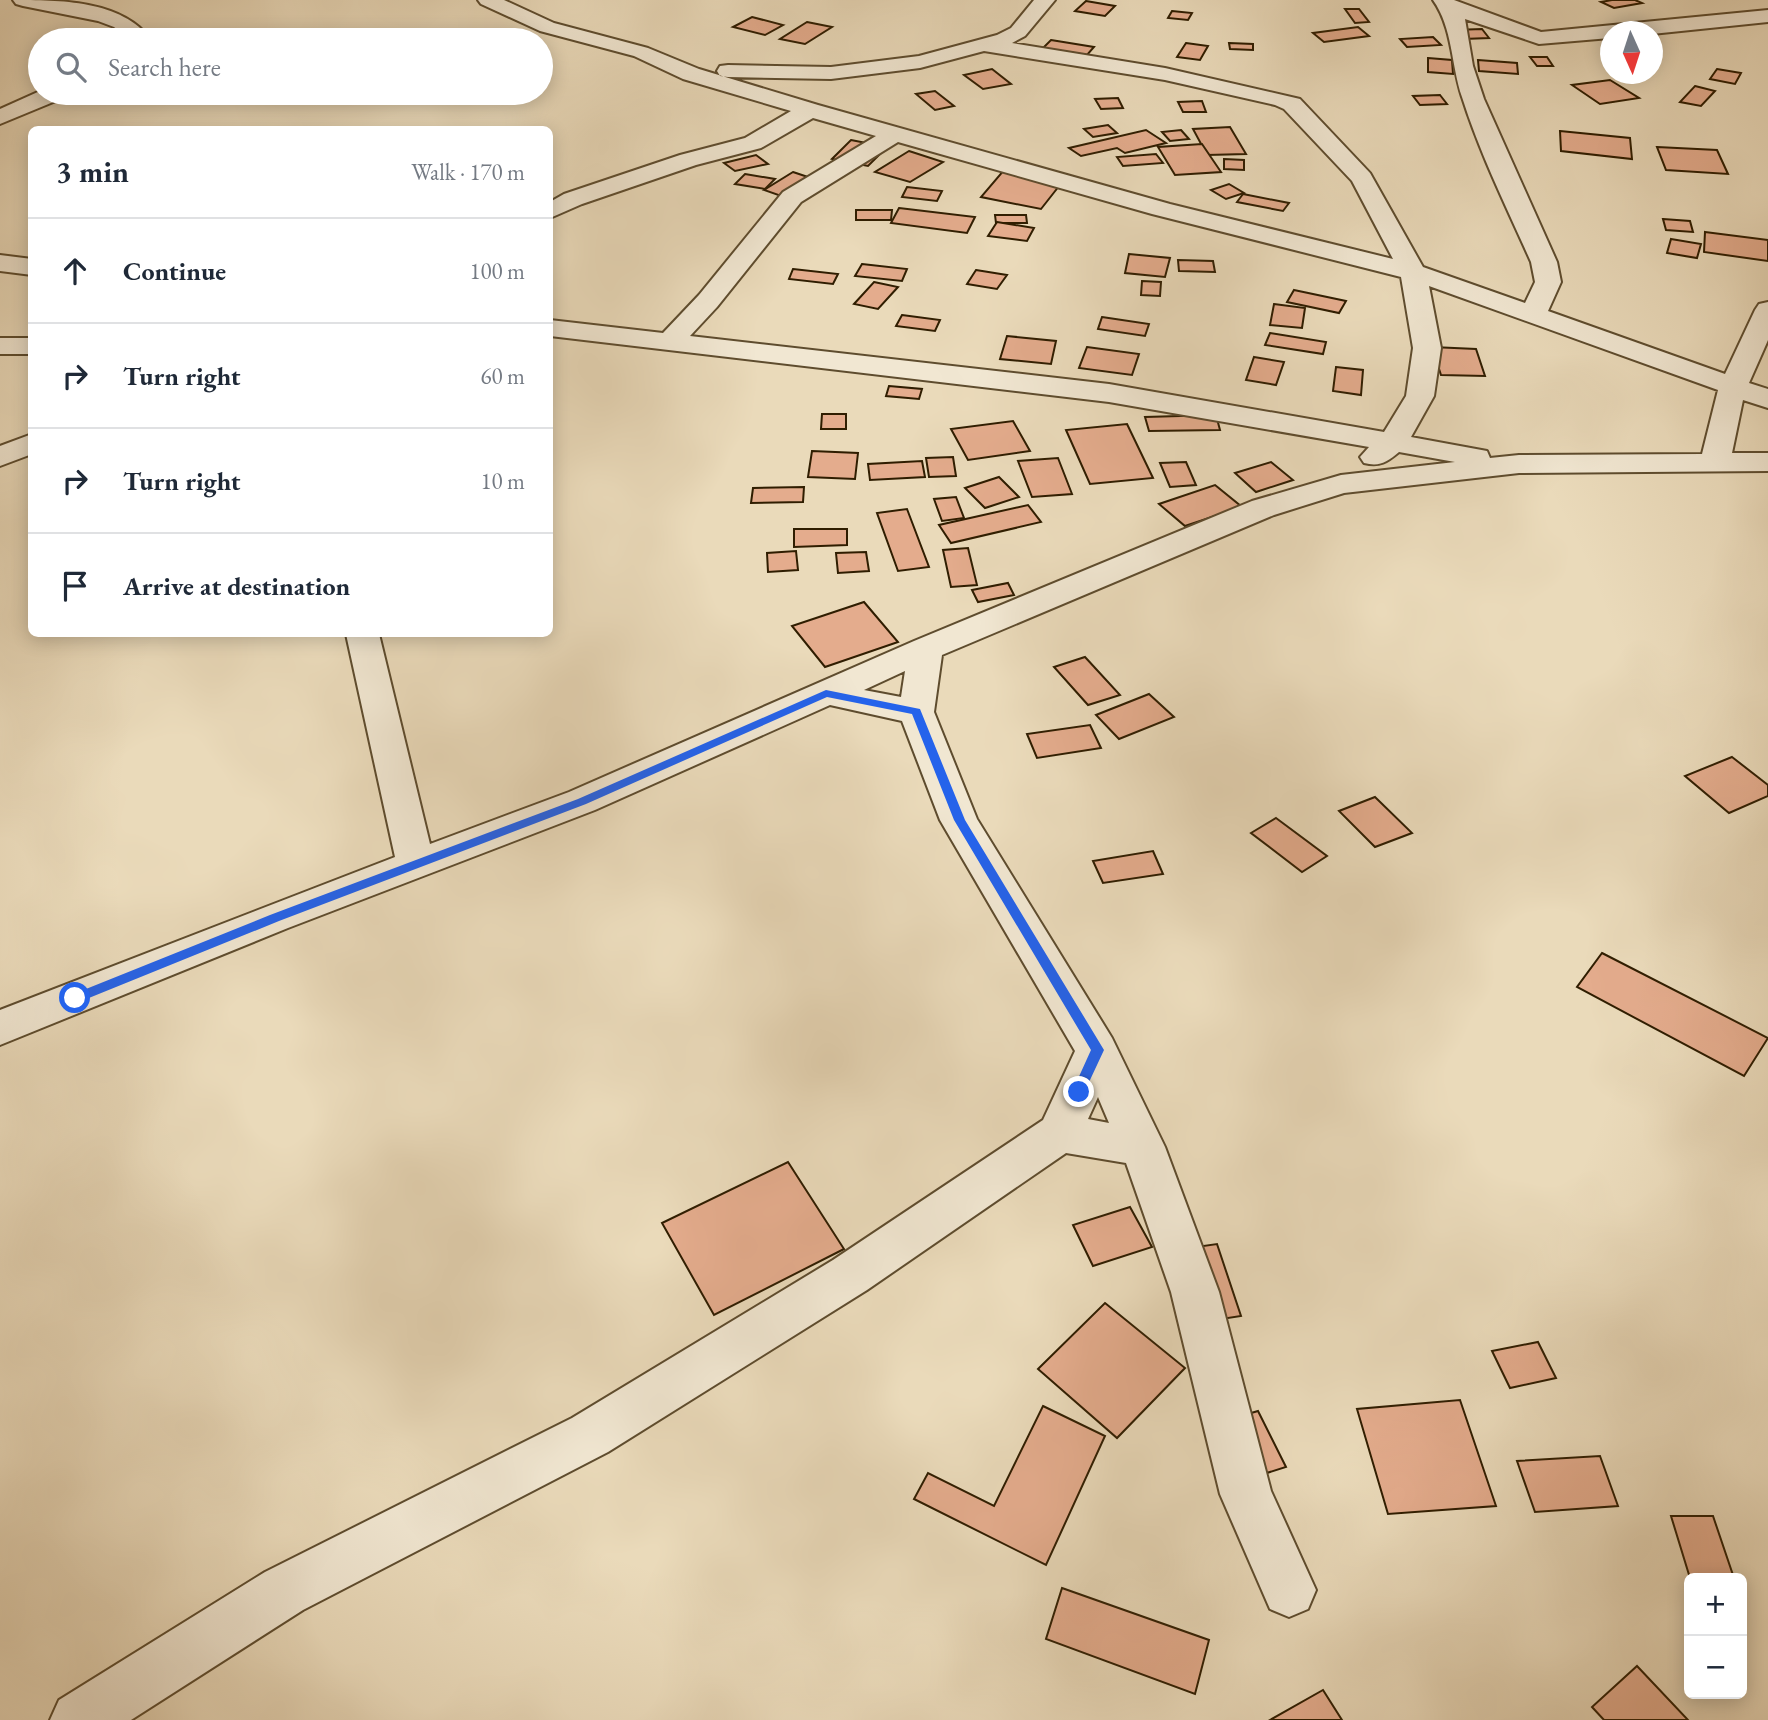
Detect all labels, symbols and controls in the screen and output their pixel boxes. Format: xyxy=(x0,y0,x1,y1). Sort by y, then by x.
north arrow xyxy=(1600,21,1663,84)
search box xyxy=(28,28,553,105)
icon: search xyxy=(52,48,90,86)
text: Search here xyxy=(108,50,221,84)
text: 3 min xyxy=(56,152,129,191)
text: Walk · 170 m xyxy=(411,157,525,187)
icon: ahead xyxy=(56,252,94,290)
text: Continue xyxy=(123,254,226,288)
text: 100 m xyxy=(469,256,525,286)
icon: right xyxy=(56,357,94,395)
text: Turn right xyxy=(123,359,241,393)
text: 60 m xyxy=(480,361,525,391)
icon: right xyxy=(56,462,94,500)
text: Turn right xyxy=(123,464,241,498)
text: 10 m xyxy=(480,466,525,496)
icon: arrive xyxy=(56,567,94,605)
text: Arrive at destination xyxy=(123,569,350,603)
route start xyxy=(59,982,90,1013)
route end xyxy=(1063,1076,1094,1107)
map controls xyxy=(1684,1573,1747,1699)
button: + xyxy=(1684,1573,1747,1636)
button: − xyxy=(1684,1636,1747,1699)

